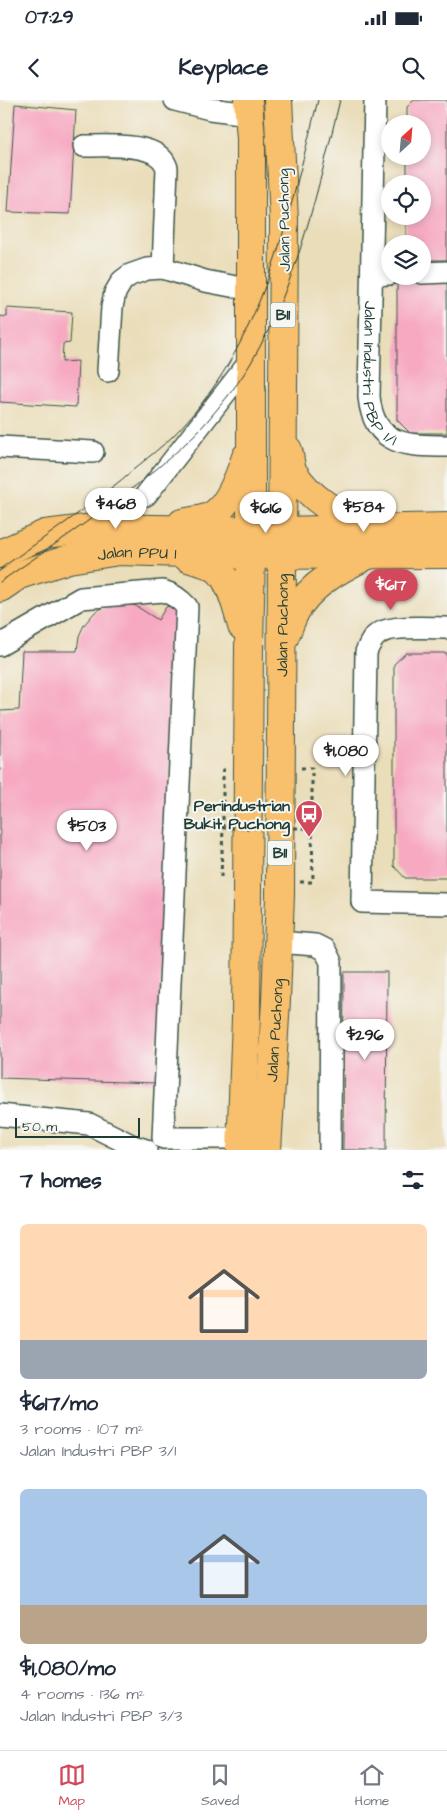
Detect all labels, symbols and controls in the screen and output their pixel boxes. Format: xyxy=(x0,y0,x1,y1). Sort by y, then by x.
text: 07:29 xyxy=(25,4,74,31)
text: Keyplace xyxy=(178,52,269,83)
icon: back xyxy=(20,54,48,82)
icon: search xyxy=(399,54,427,82)
north arrow xyxy=(381,115,431,165)
map controls xyxy=(381,115,431,285)
street label: Jalan Puchong xyxy=(272,168,297,272)
button: locate xyxy=(381,175,431,225)
button: layers xyxy=(381,235,431,285)
street label: Jalan Industri PBP 1/1 xyxy=(357,301,400,451)
road number: B11 xyxy=(270,302,296,328)
pin: $468 xyxy=(86,488,146,530)
pin: $584 xyxy=(334,490,394,533)
pin: $616 xyxy=(236,492,296,534)
text: $468 xyxy=(96,493,136,515)
text: $584 xyxy=(343,496,385,518)
text: $616 xyxy=(250,497,282,519)
street label: Jalan PPU 1 xyxy=(96,541,177,566)
pin: $617 xyxy=(361,568,421,611)
street label: Jalan Puchong xyxy=(271,574,295,677)
text: $617 xyxy=(376,574,406,596)
pin: $1,080 xyxy=(305,734,387,777)
text: $1,080 xyxy=(324,740,368,762)
place label: Perindustrian Bukit Puchong xyxy=(184,795,291,837)
bus stop icon: Perindustrian Bukit Puchong xyxy=(294,799,324,838)
pin: $503 xyxy=(57,810,117,852)
text: $503 xyxy=(68,815,106,837)
road number: B11 xyxy=(268,840,292,866)
street label: Jalan Puchong xyxy=(261,978,290,1082)
pin: $296 xyxy=(335,1018,395,1061)
text: $296 xyxy=(346,1024,384,1046)
scale bar xyxy=(15,1115,140,1138)
text: 50 m xyxy=(22,1117,57,1137)
text: 7 homes xyxy=(20,1166,102,1195)
icon: filters xyxy=(399,1166,427,1194)
icon: home xyxy=(179,1256,269,1346)
text: $617/mo xyxy=(20,1389,98,1418)
text: 3 rooms · 107 m² xyxy=(20,1418,144,1440)
text: Jalan Industri PBP 3/1 xyxy=(20,1440,176,1462)
icon: home xyxy=(179,1521,269,1611)
text: $1,080/mo xyxy=(20,1654,116,1683)
text: 4 rooms · 136 m² xyxy=(20,1683,145,1705)
text: Jalan Industri PBP 3/3 xyxy=(20,1705,182,1727)
tab: Map xyxy=(58,1761,86,1811)
tab: Saved xyxy=(201,1761,239,1811)
tab: Home xyxy=(355,1761,389,1811)

